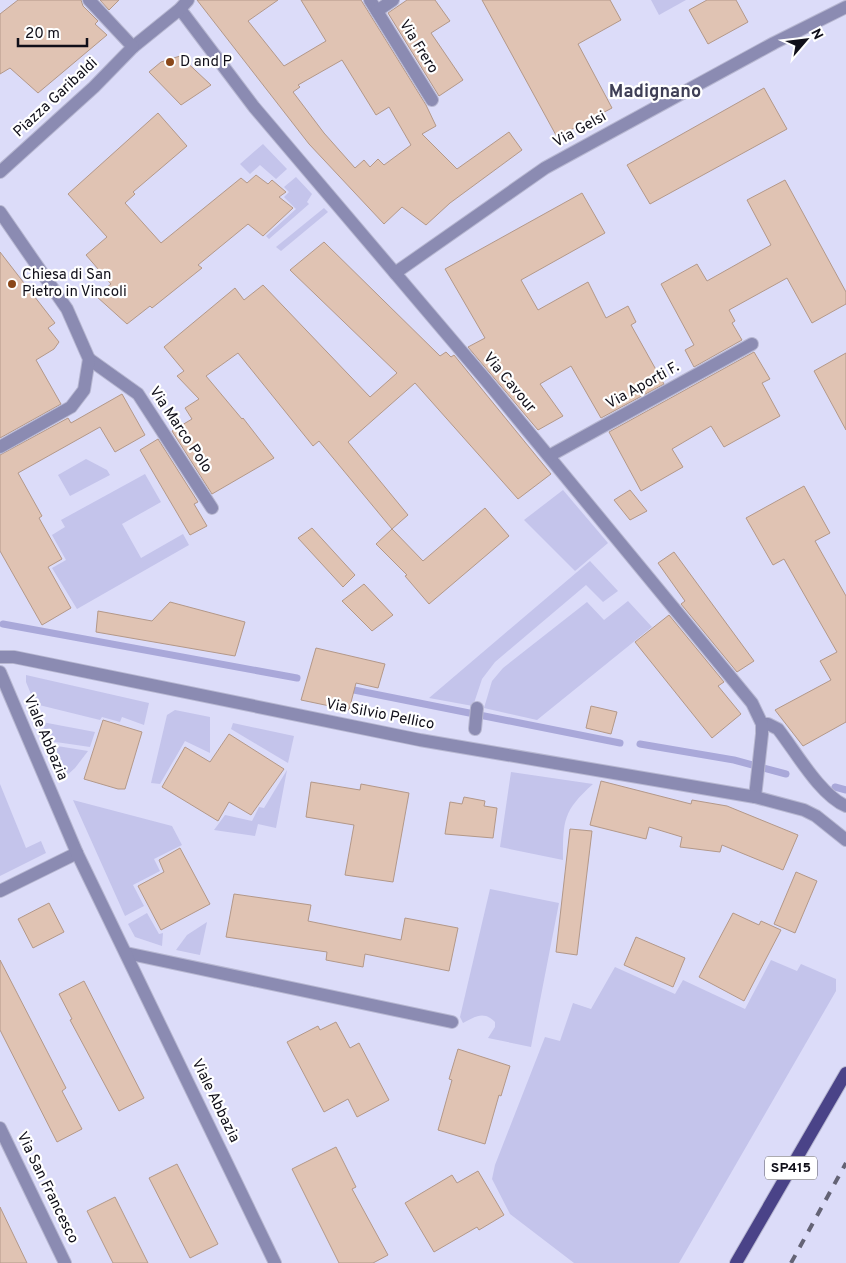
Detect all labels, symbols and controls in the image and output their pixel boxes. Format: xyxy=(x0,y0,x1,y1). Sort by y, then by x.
scale bar xyxy=(18,15,86,47)
north arrow xyxy=(781,15,831,65)
street label: Via Frero xyxy=(394,17,442,77)
text: 20 m xyxy=(25,25,60,44)
text: N xyxy=(806,26,826,43)
place label: D and P xyxy=(180,53,232,72)
street label: Piazza Garibaldi xyxy=(10,54,102,142)
marker: D and P xyxy=(164,56,176,68)
district label: Madignano xyxy=(609,81,701,104)
street label: Via Gelsi xyxy=(550,108,610,152)
place label: Chiesa di San Pietro in Vincoli xyxy=(22,266,127,302)
marker: Chiesa di San Pietro in Vincoli xyxy=(6,278,18,290)
street label: Via Cavour xyxy=(478,349,540,417)
street label: Via Aporti F. xyxy=(603,358,683,414)
street label: Via Marco Polo xyxy=(144,383,216,477)
street label: Viale Abbazia xyxy=(19,692,71,784)
street label: Via Silvio Pellico xyxy=(324,695,436,735)
street label: Viale Abbazia xyxy=(187,1056,243,1146)
street label: Via San Francesco xyxy=(12,1129,82,1247)
road number: SP415 xyxy=(765,1156,817,1180)

